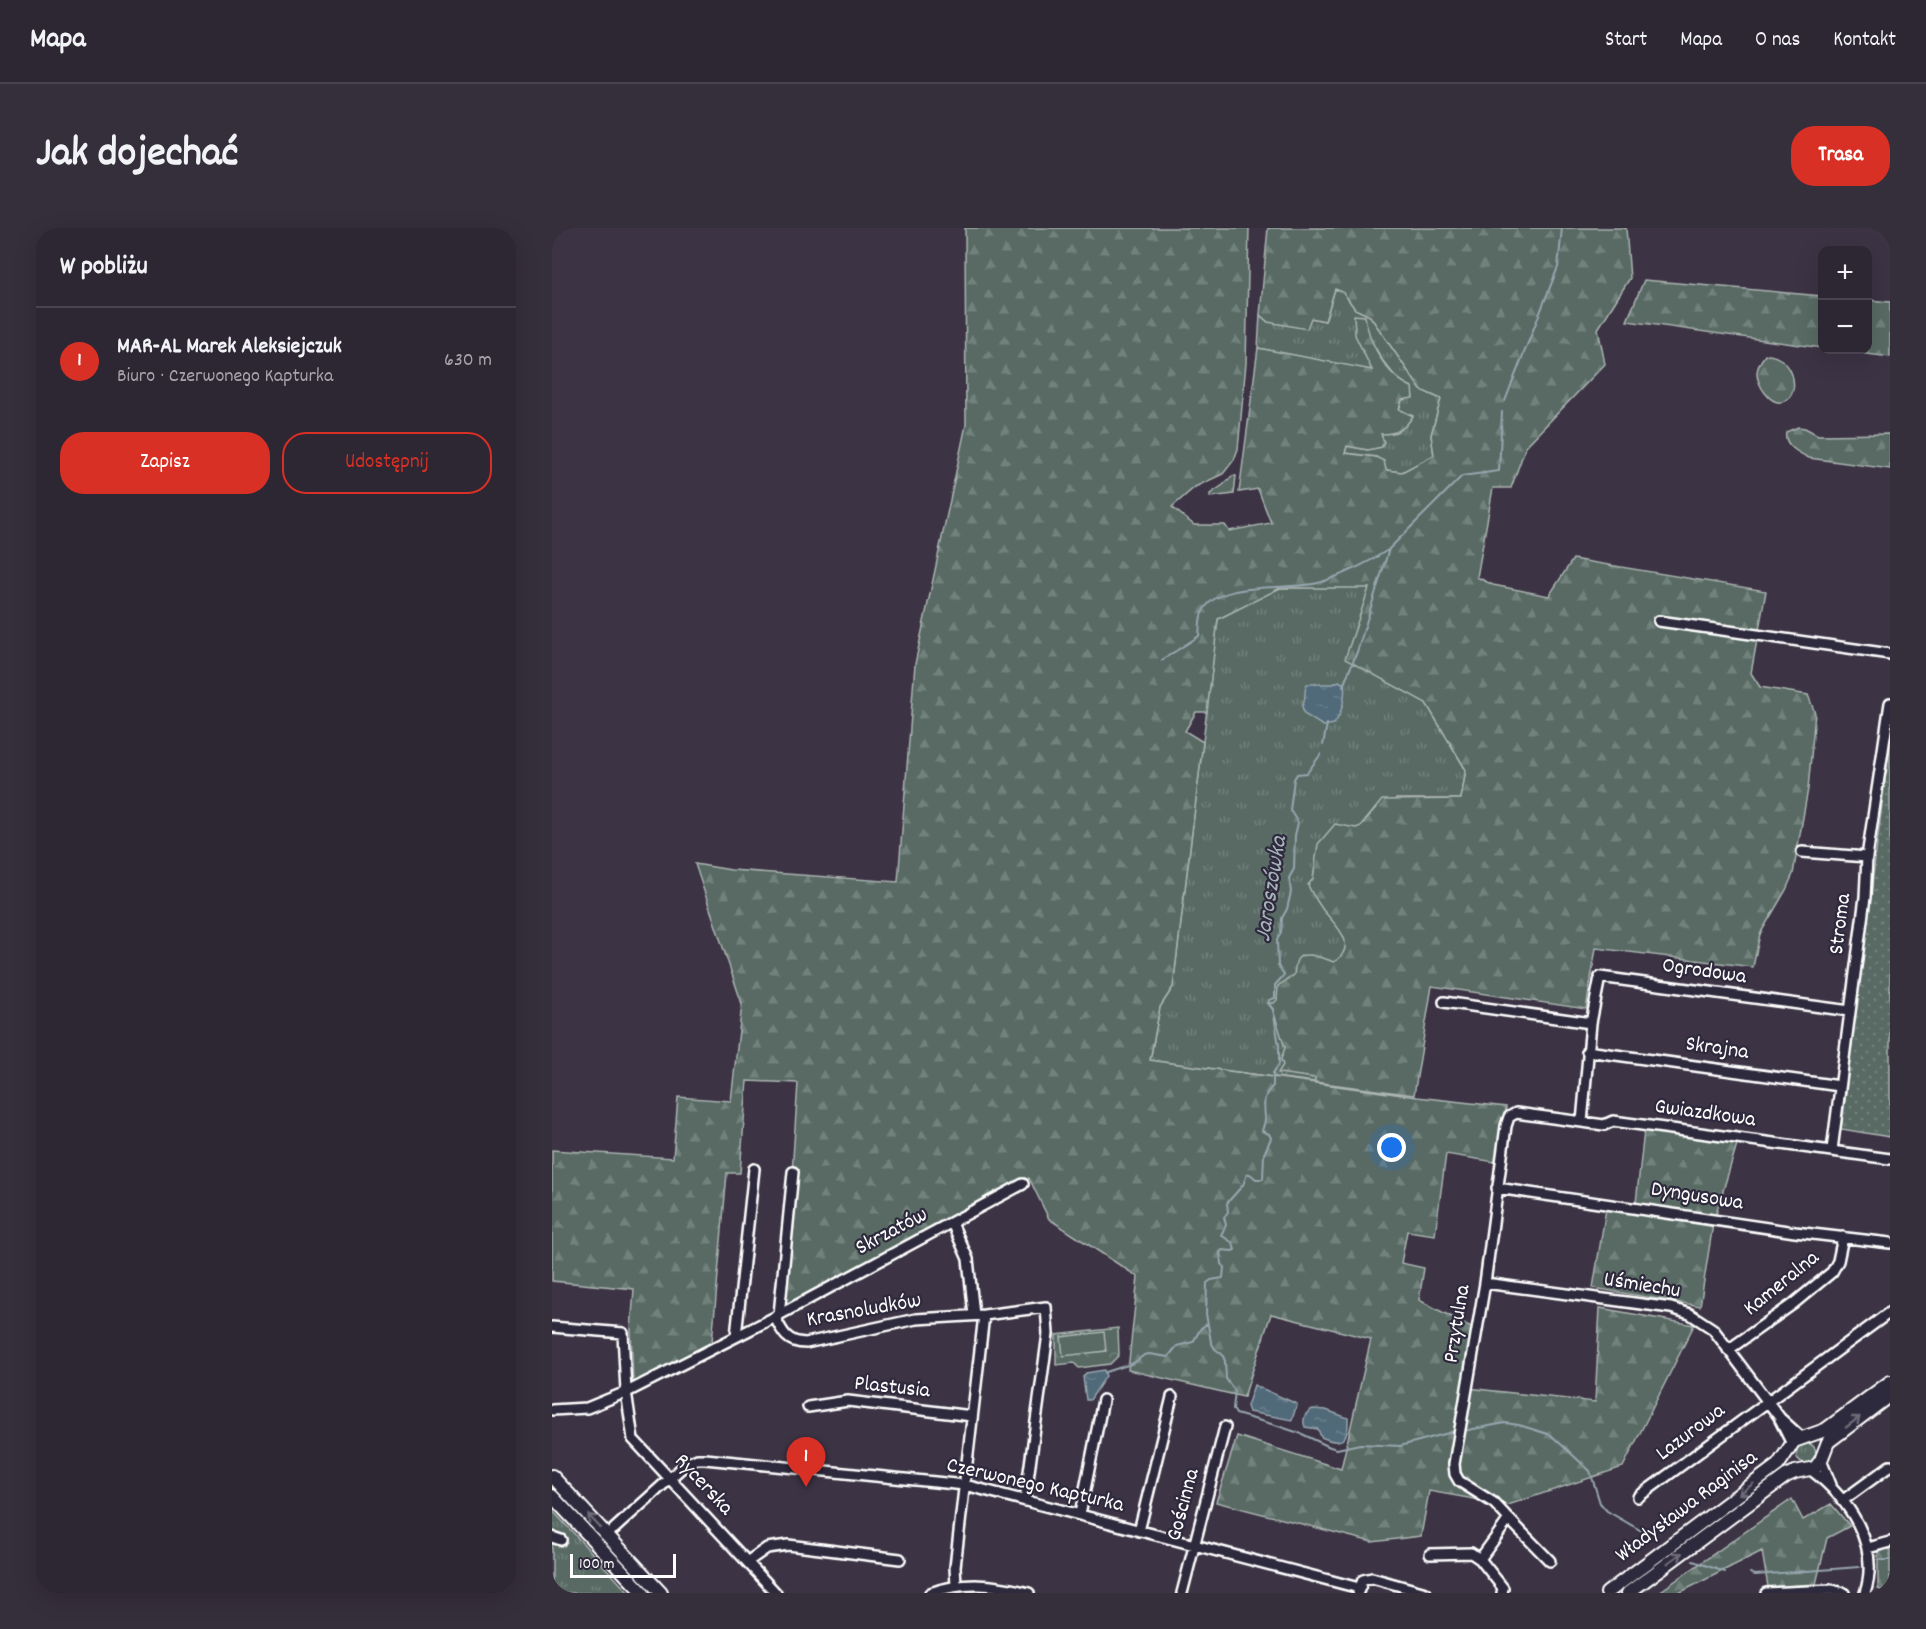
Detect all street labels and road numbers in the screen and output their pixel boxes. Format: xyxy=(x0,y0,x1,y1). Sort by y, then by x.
street label: Stroma xyxy=(1822,891,1860,956)
street label: Ogrodowa xyxy=(1660,951,1749,993)
street label: Skrajna xyxy=(1683,1029,1751,1069)
street label: Gwiazdkowa xyxy=(1653,1092,1758,1137)
street label: Dyngusowa xyxy=(1649,1174,1746,1220)
street label: Skrzatów xyxy=(850,1200,934,1264)
street label: Kameralna xyxy=(1737,1243,1827,1324)
street label: Uśmiechu xyxy=(1601,1265,1683,1307)
street label: Przytulna xyxy=(1437,1282,1480,1365)
street label: Krasnoludków xyxy=(804,1286,924,1336)
street label: Plastusia xyxy=(853,1369,932,1407)
street label: Lazurowa xyxy=(1650,1396,1733,1469)
street label: Władysława Raginisa xyxy=(1609,1443,1765,1571)
street label: Rycerska xyxy=(666,1447,740,1523)
street label: Czerwonego Kapturka xyxy=(943,1451,1127,1522)
street label: Gościnna xyxy=(1159,1465,1209,1545)

